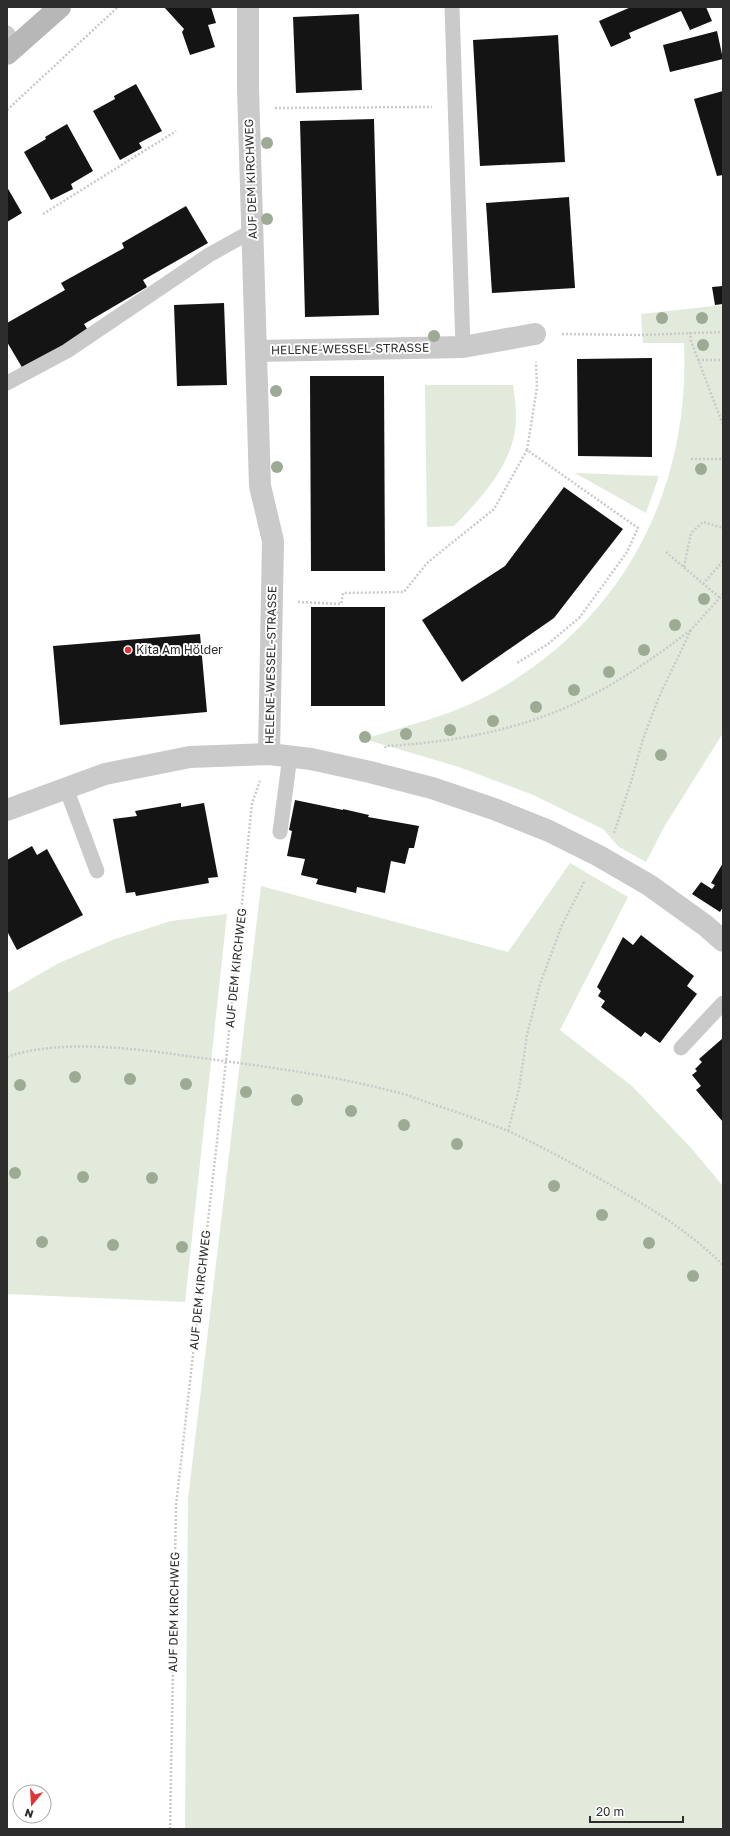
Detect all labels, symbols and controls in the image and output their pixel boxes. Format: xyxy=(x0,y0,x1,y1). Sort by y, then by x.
street label: AUF DEM KIRCHWEG xyxy=(241,119,260,239)
street label: HELENE-WESSEL-STRASSE xyxy=(271,340,429,357)
street label: HELENE-WESSEL-STRASSE xyxy=(262,586,279,744)
place label: Kita Am Hölder xyxy=(136,642,223,657)
marker: Kita Am Hölder xyxy=(123,645,133,655)
street label: AUF DEM KIRCHWEG xyxy=(222,907,249,1029)
street label: AUF DEM KIRCHWEG xyxy=(186,1229,213,1351)
street label: AUF DEM KIRCHWEG xyxy=(165,1552,182,1672)
north arrow xyxy=(12,1784,52,1824)
scale bar xyxy=(590,1798,683,1824)
text: 20 m xyxy=(596,1804,624,1819)
text: N xyxy=(23,1807,35,1821)

